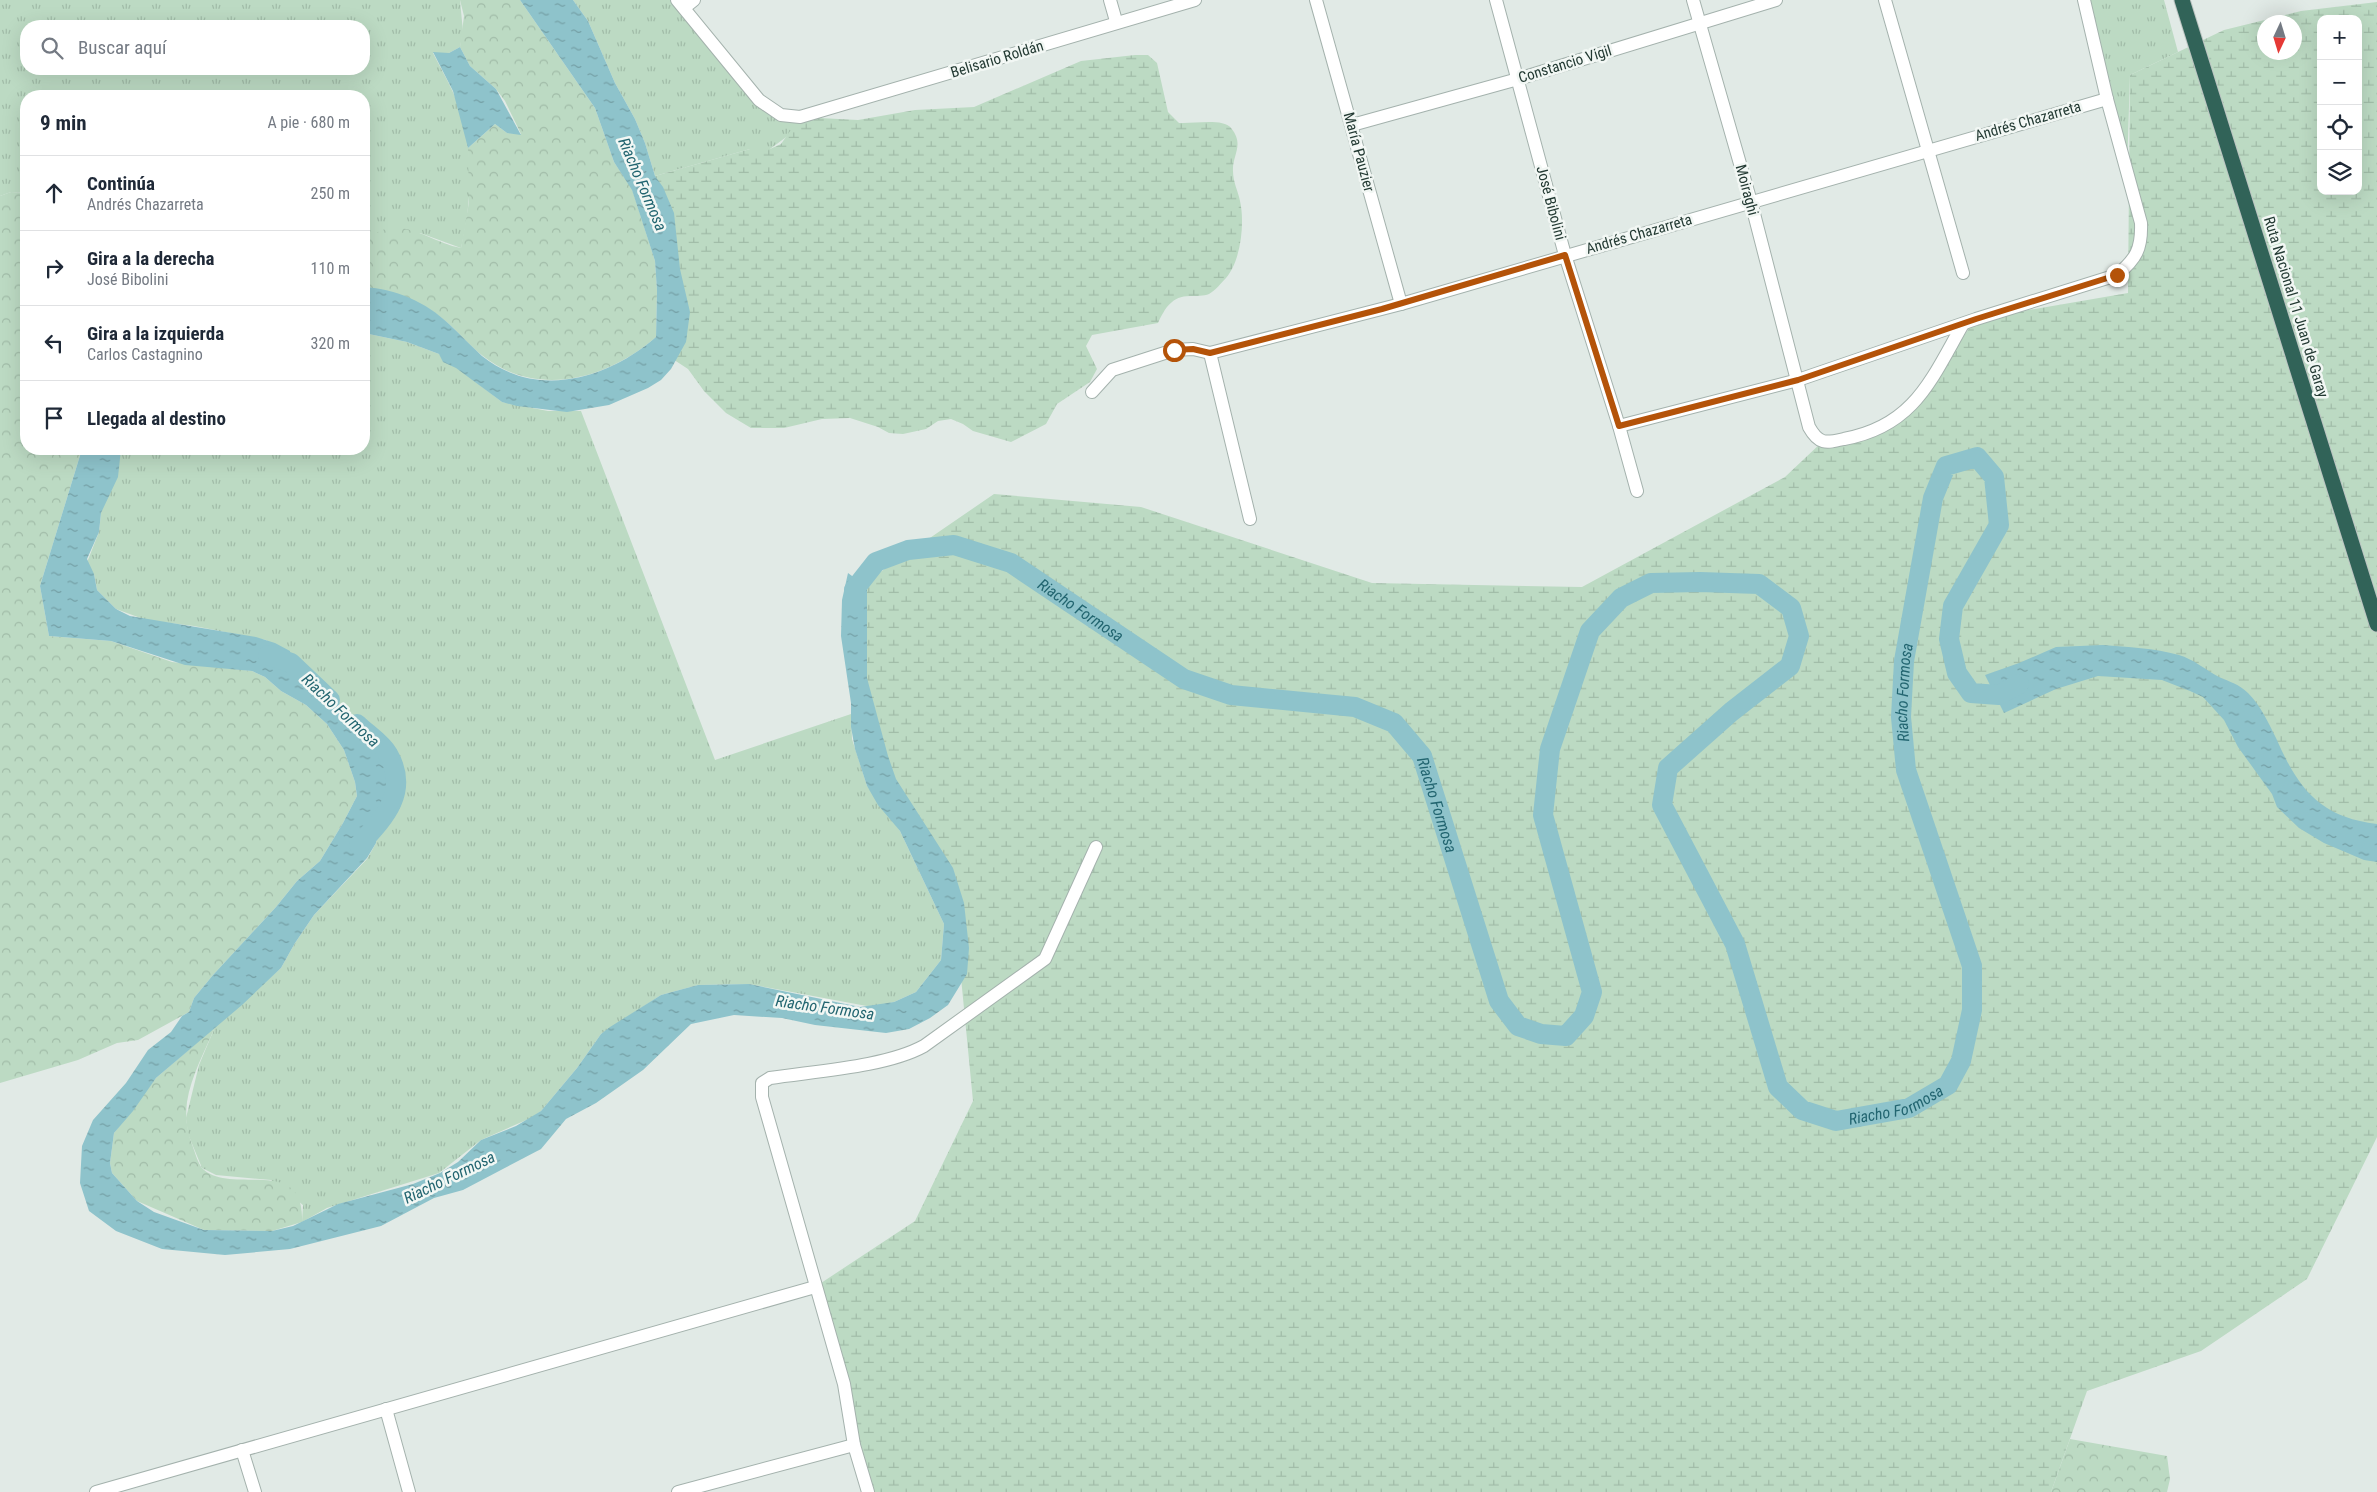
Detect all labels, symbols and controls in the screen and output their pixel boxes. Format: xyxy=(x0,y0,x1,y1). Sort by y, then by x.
north arrow xyxy=(2257,15,2302,60)
map controls xyxy=(2317,15,2362,195)
button: + xyxy=(2317,15,2362,60)
search box xyxy=(20,20,370,75)
icon: search xyxy=(38,34,66,62)
text: Buscar aquí xyxy=(78,36,167,59)
street label: Belisario Roldán xyxy=(948,36,1046,82)
street label: Constancio Vigil xyxy=(1516,41,1614,87)
button: − xyxy=(2317,60,2362,105)
street label: Andrés Chazarreta xyxy=(1973,97,2083,145)
button: locate xyxy=(2317,105,2362,150)
street label: María Pauzier xyxy=(1340,110,1378,194)
text: 9 min xyxy=(40,111,87,135)
text: A pie · 680 m xyxy=(267,113,350,132)
water label: Riacho Formosa xyxy=(614,135,671,234)
button: layers xyxy=(2317,150,2362,195)
street label: Moiraghi xyxy=(1732,163,1762,217)
street label: José Bibolini xyxy=(1532,164,1570,242)
text: Continúa xyxy=(87,172,155,195)
icon: ahead xyxy=(40,179,68,207)
text: 250 m xyxy=(311,184,350,203)
text: Andrés Chazarreta xyxy=(87,195,204,214)
street label: Andrés Chazarreta xyxy=(1584,210,1694,258)
street label: Ruta Nacional 11 Juan de Garay xyxy=(2260,214,2332,400)
text: Gira a la derecha xyxy=(87,247,214,270)
icon: right xyxy=(40,254,68,282)
text: 110 m xyxy=(311,259,350,278)
route end xyxy=(2106,264,2129,287)
text: José Bibolini xyxy=(87,270,168,289)
text: Gira a la izquierda xyxy=(87,322,224,345)
icon: left xyxy=(40,329,68,357)
text: 320 m xyxy=(311,334,350,353)
route start xyxy=(1163,339,1186,362)
text: Carlos Castagnino xyxy=(87,345,203,364)
icon: arrive xyxy=(40,404,68,432)
text: Llegada al destino xyxy=(87,407,226,430)
water label: Riacho Formosa xyxy=(1034,575,1127,646)
water label: Riacho Formosa xyxy=(1892,642,1917,743)
water label: Riacho Formosa xyxy=(298,670,383,751)
water label: Riacho Formosa xyxy=(1413,755,1461,855)
water label: Riacho Formosa xyxy=(775,991,875,1024)
water label: Riacho Formosa xyxy=(1847,1081,1947,1129)
water label: Riacho Formosa xyxy=(401,1147,498,1208)

